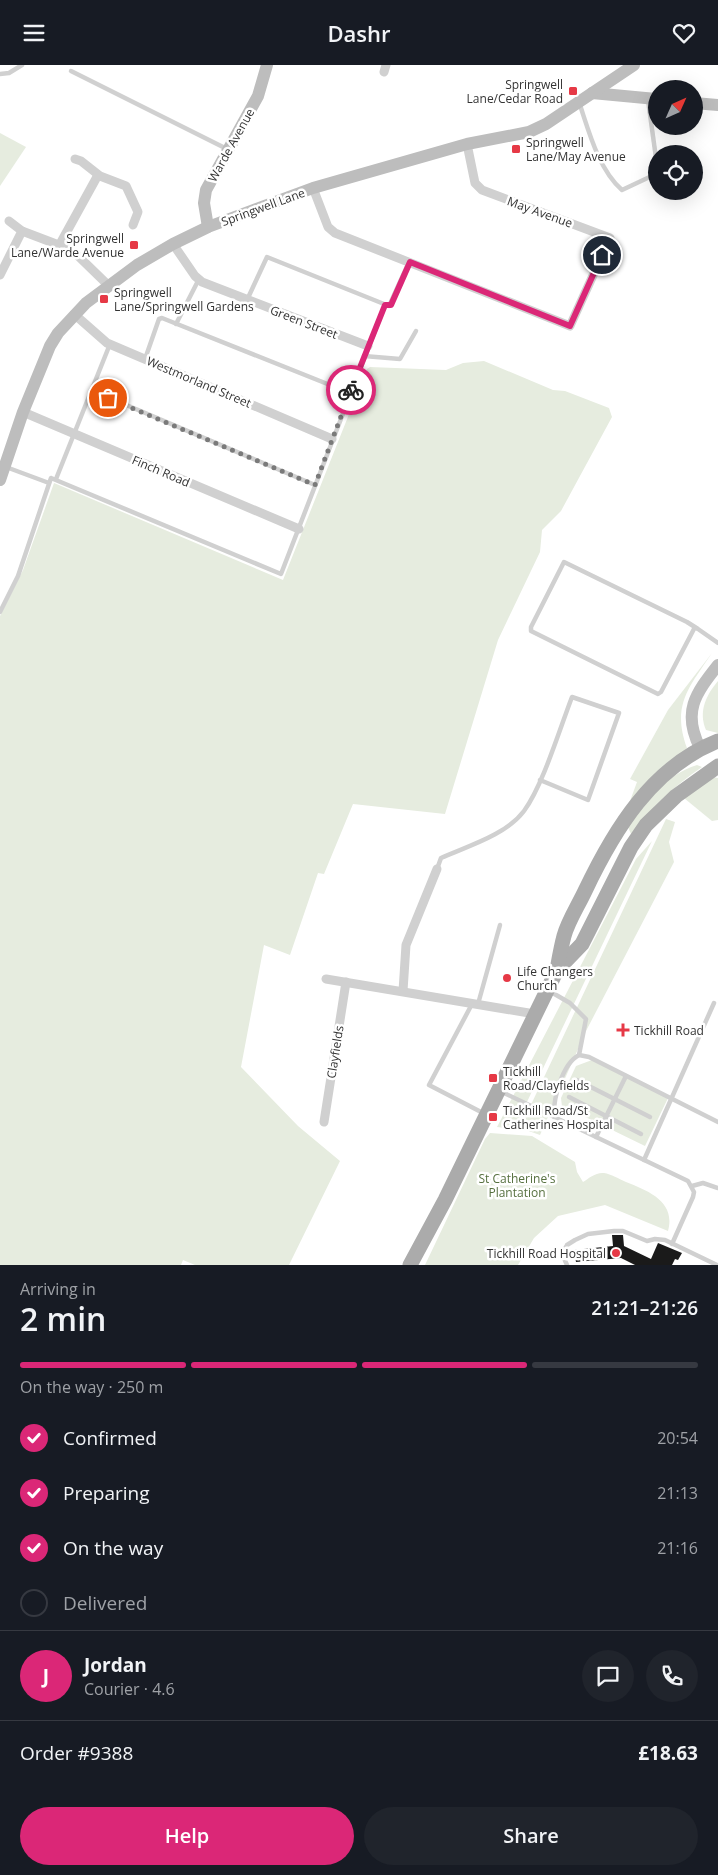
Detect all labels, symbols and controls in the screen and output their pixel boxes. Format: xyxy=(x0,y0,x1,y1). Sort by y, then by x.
text: Dashr xyxy=(327,18,391,48)
icon: menu xyxy=(20,19,48,47)
icon: heart xyxy=(670,19,698,47)
place label: Springwell Lane/Cedar Road xyxy=(467,76,563,107)
north arrow xyxy=(648,80,702,135)
map controls xyxy=(648,80,703,200)
marker: Springwell Lane/Cedar Road xyxy=(567,85,579,97)
street label: Warde Avenue xyxy=(204,105,258,185)
place label: Springwell Lane/May Avenue xyxy=(526,134,626,165)
marker: Springwell Lane/May Avenue xyxy=(510,143,522,155)
button: locate xyxy=(648,145,703,200)
street label: Springwell Lane xyxy=(219,184,307,230)
street label: May Avenue xyxy=(505,192,575,232)
place label: Springwell Lane/Warde Avenue xyxy=(11,230,124,261)
pin xyxy=(581,234,623,276)
marker: Springwell Lane/Warde Avenue xyxy=(128,239,140,251)
icon: home xyxy=(588,241,616,269)
place label: Springwell Lane/Springwell Gardens xyxy=(114,284,254,315)
marker: Springwell Lane/Springwell Gardens xyxy=(98,293,110,305)
street label: Green Street xyxy=(268,301,340,343)
street label: Westmorland Street xyxy=(144,352,254,412)
courier xyxy=(326,365,376,415)
icon: bike xyxy=(337,376,365,404)
pin xyxy=(87,377,129,419)
icon: bag xyxy=(94,384,122,412)
street label: Finch Road xyxy=(129,451,193,491)
place label: Life Changers Church xyxy=(517,963,593,994)
marker: Life Changers Church xyxy=(501,972,513,984)
place label: Tickhill Road xyxy=(634,1022,704,1039)
marker: Tickhill Road xyxy=(616,1023,630,1037)
street label: Clayfields xyxy=(322,1024,348,1080)
place label: Tickhill Road/Clayfields xyxy=(503,1063,589,1094)
marker: Tickhill Road/Clayfields xyxy=(487,1072,499,1084)
place label: Tickhill Road/St Catherines Hospital xyxy=(503,1102,613,1133)
marker: Tickhill Road/St Catherines Hospital xyxy=(487,1111,499,1123)
park label: St Catherine's Plantation xyxy=(479,1170,556,1201)
place label: Tickhill Road Hospital xyxy=(487,1245,606,1262)
marker: Tickhill Road Hospital xyxy=(610,1247,622,1259)
text: Arriving in xyxy=(20,1278,96,1300)
text: 21:21–21:26 xyxy=(591,1295,698,1321)
text: 2 min xyxy=(20,1297,106,1340)
text: On the way · 250 m xyxy=(20,1376,163,1398)
icon: check xyxy=(20,1424,48,1452)
text: Confirmed xyxy=(63,1425,157,1451)
text: 20:54 xyxy=(657,1427,698,1449)
icon: check xyxy=(20,1479,48,1507)
text: Preparing xyxy=(63,1480,150,1506)
text: 21:13 xyxy=(657,1482,698,1504)
icon: check xyxy=(20,1534,48,1562)
text: On the way xyxy=(63,1535,163,1561)
text: 21:16 xyxy=(657,1537,698,1559)
text: Delivered xyxy=(63,1590,147,1616)
button: chat xyxy=(582,1650,634,1702)
button: phone xyxy=(646,1650,698,1702)
text: Jordan xyxy=(84,1652,147,1678)
text: J xyxy=(43,1663,49,1689)
text: Courier · 4.6 xyxy=(84,1678,175,1700)
text: Order #9388 xyxy=(20,1740,133,1766)
text: £18.63 xyxy=(638,1740,698,1766)
button: Help xyxy=(20,1807,354,1865)
button: Share xyxy=(364,1807,698,1865)

